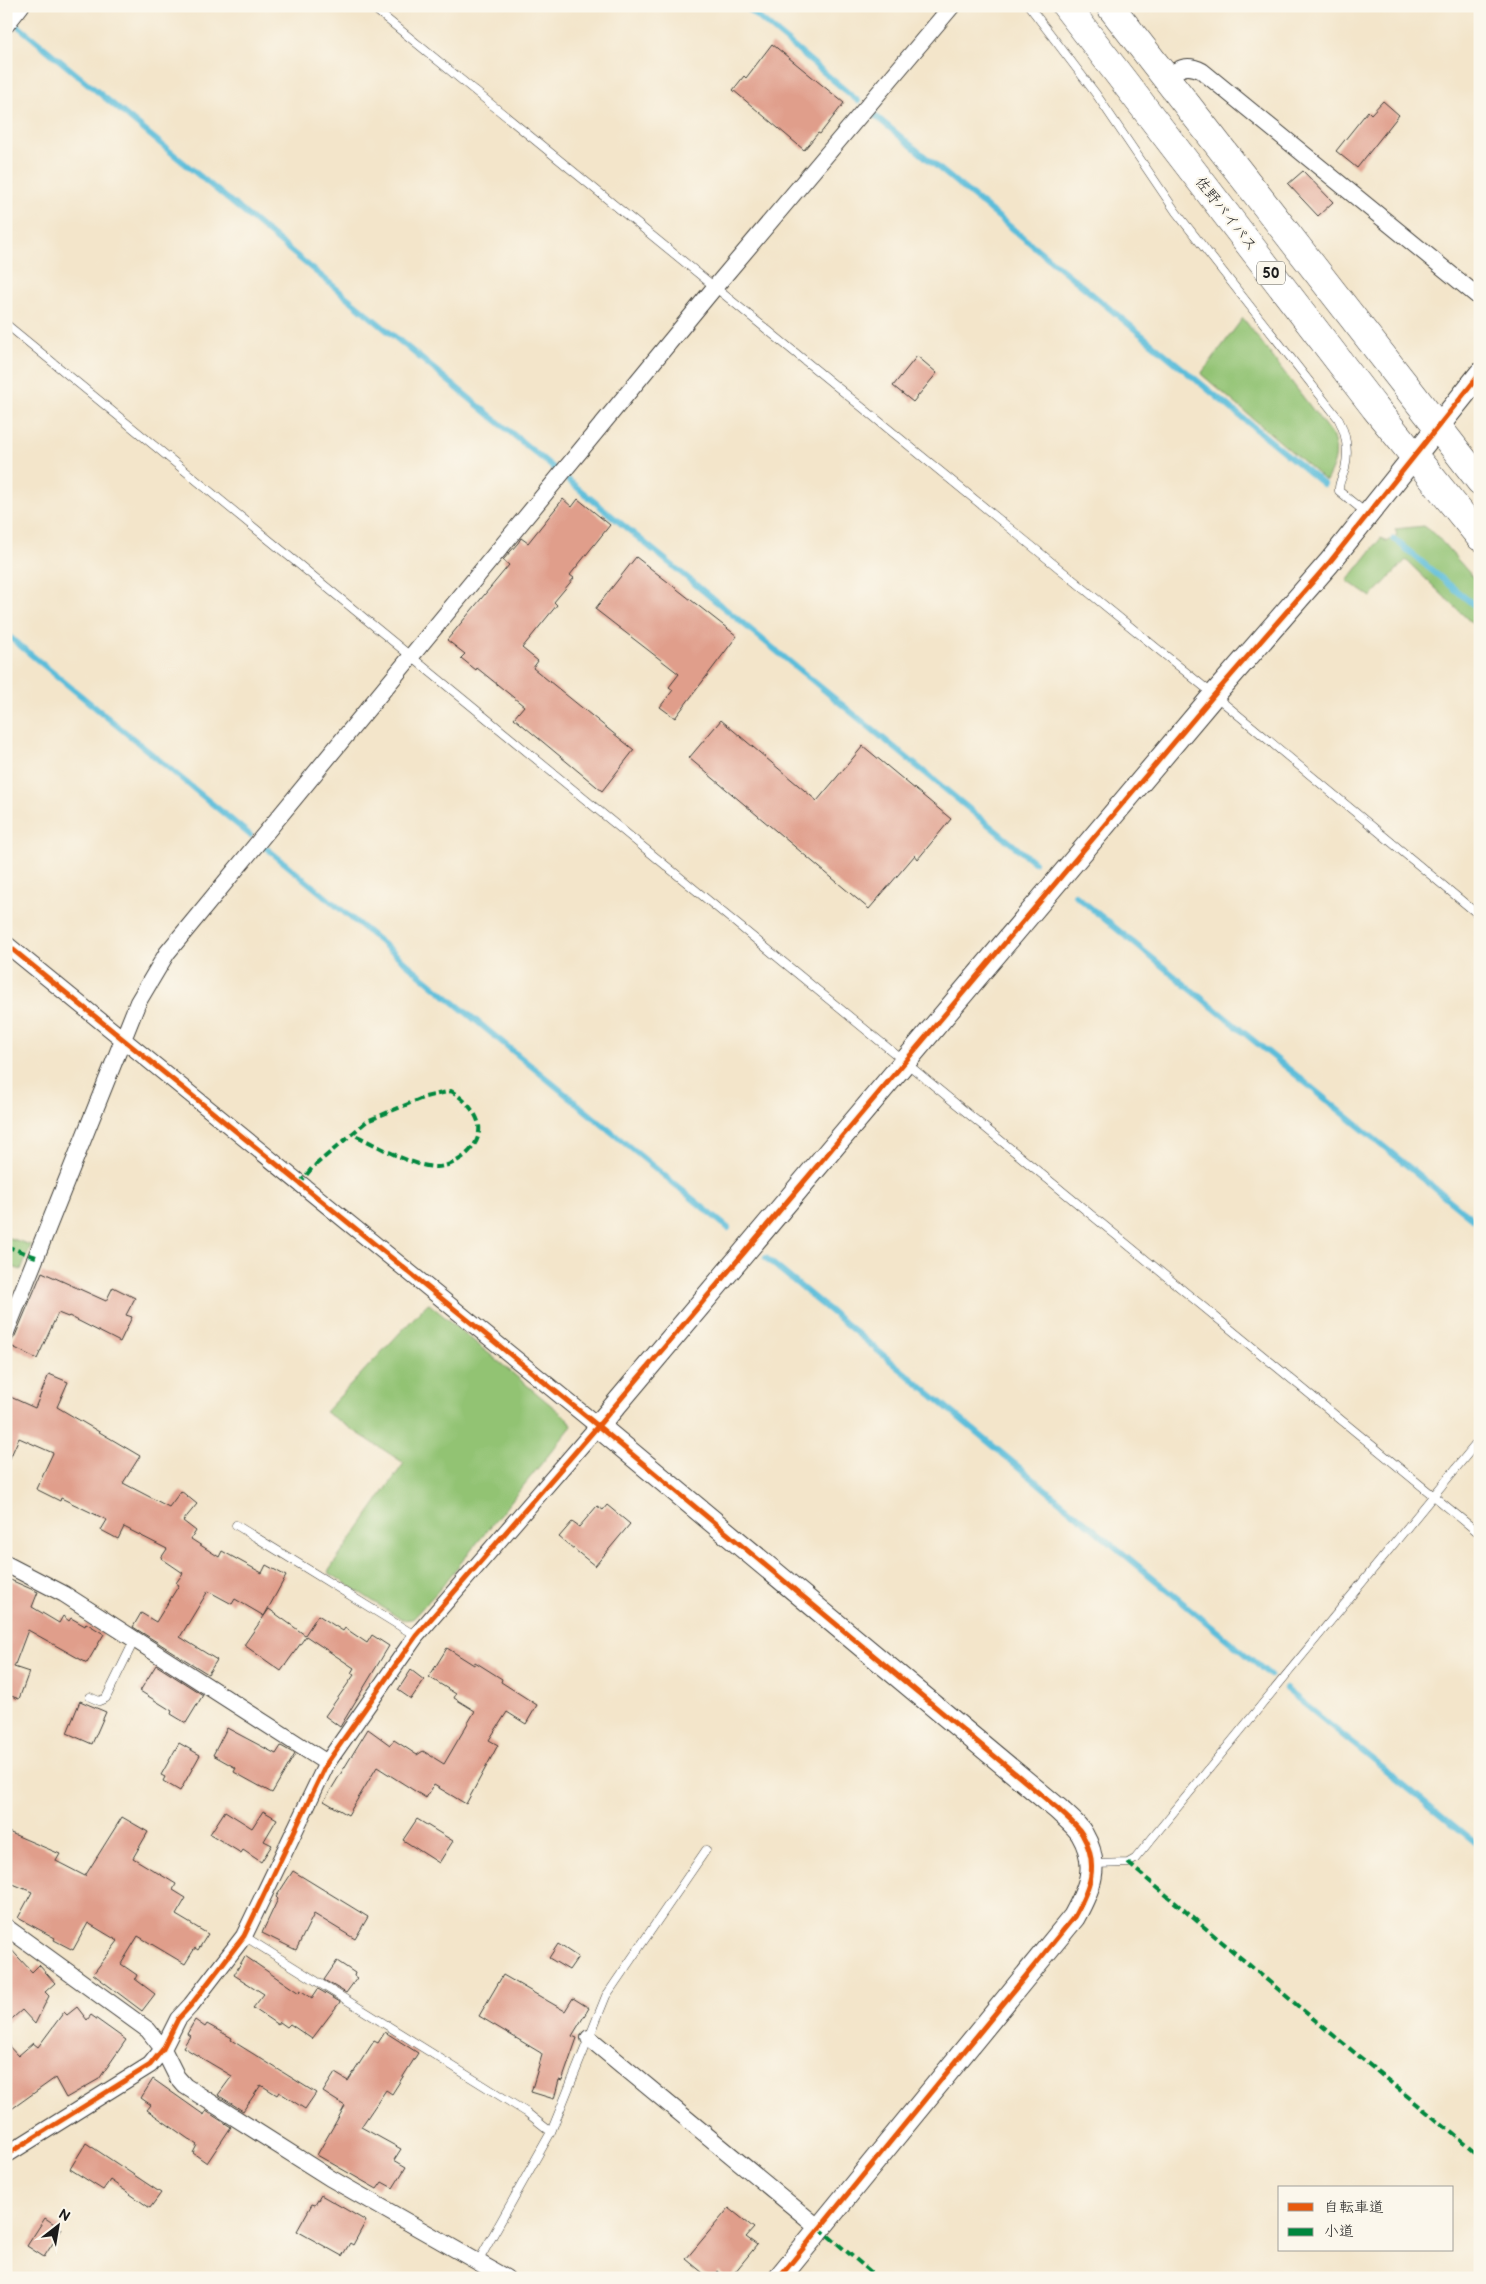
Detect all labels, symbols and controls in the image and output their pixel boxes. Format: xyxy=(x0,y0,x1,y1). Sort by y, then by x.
street label: 佐野バイパス xyxy=(1191,173,1261,255)
road number: 50 xyxy=(1257,262,1285,284)
legend xyxy=(1278,2186,1454,2252)
text: 自転車道 xyxy=(1324,2198,1384,2217)
north arrow xyxy=(32,2202,82,2252)
text: N xyxy=(56,2205,73,2225)
text: 小道 xyxy=(1324,2222,1354,2241)

